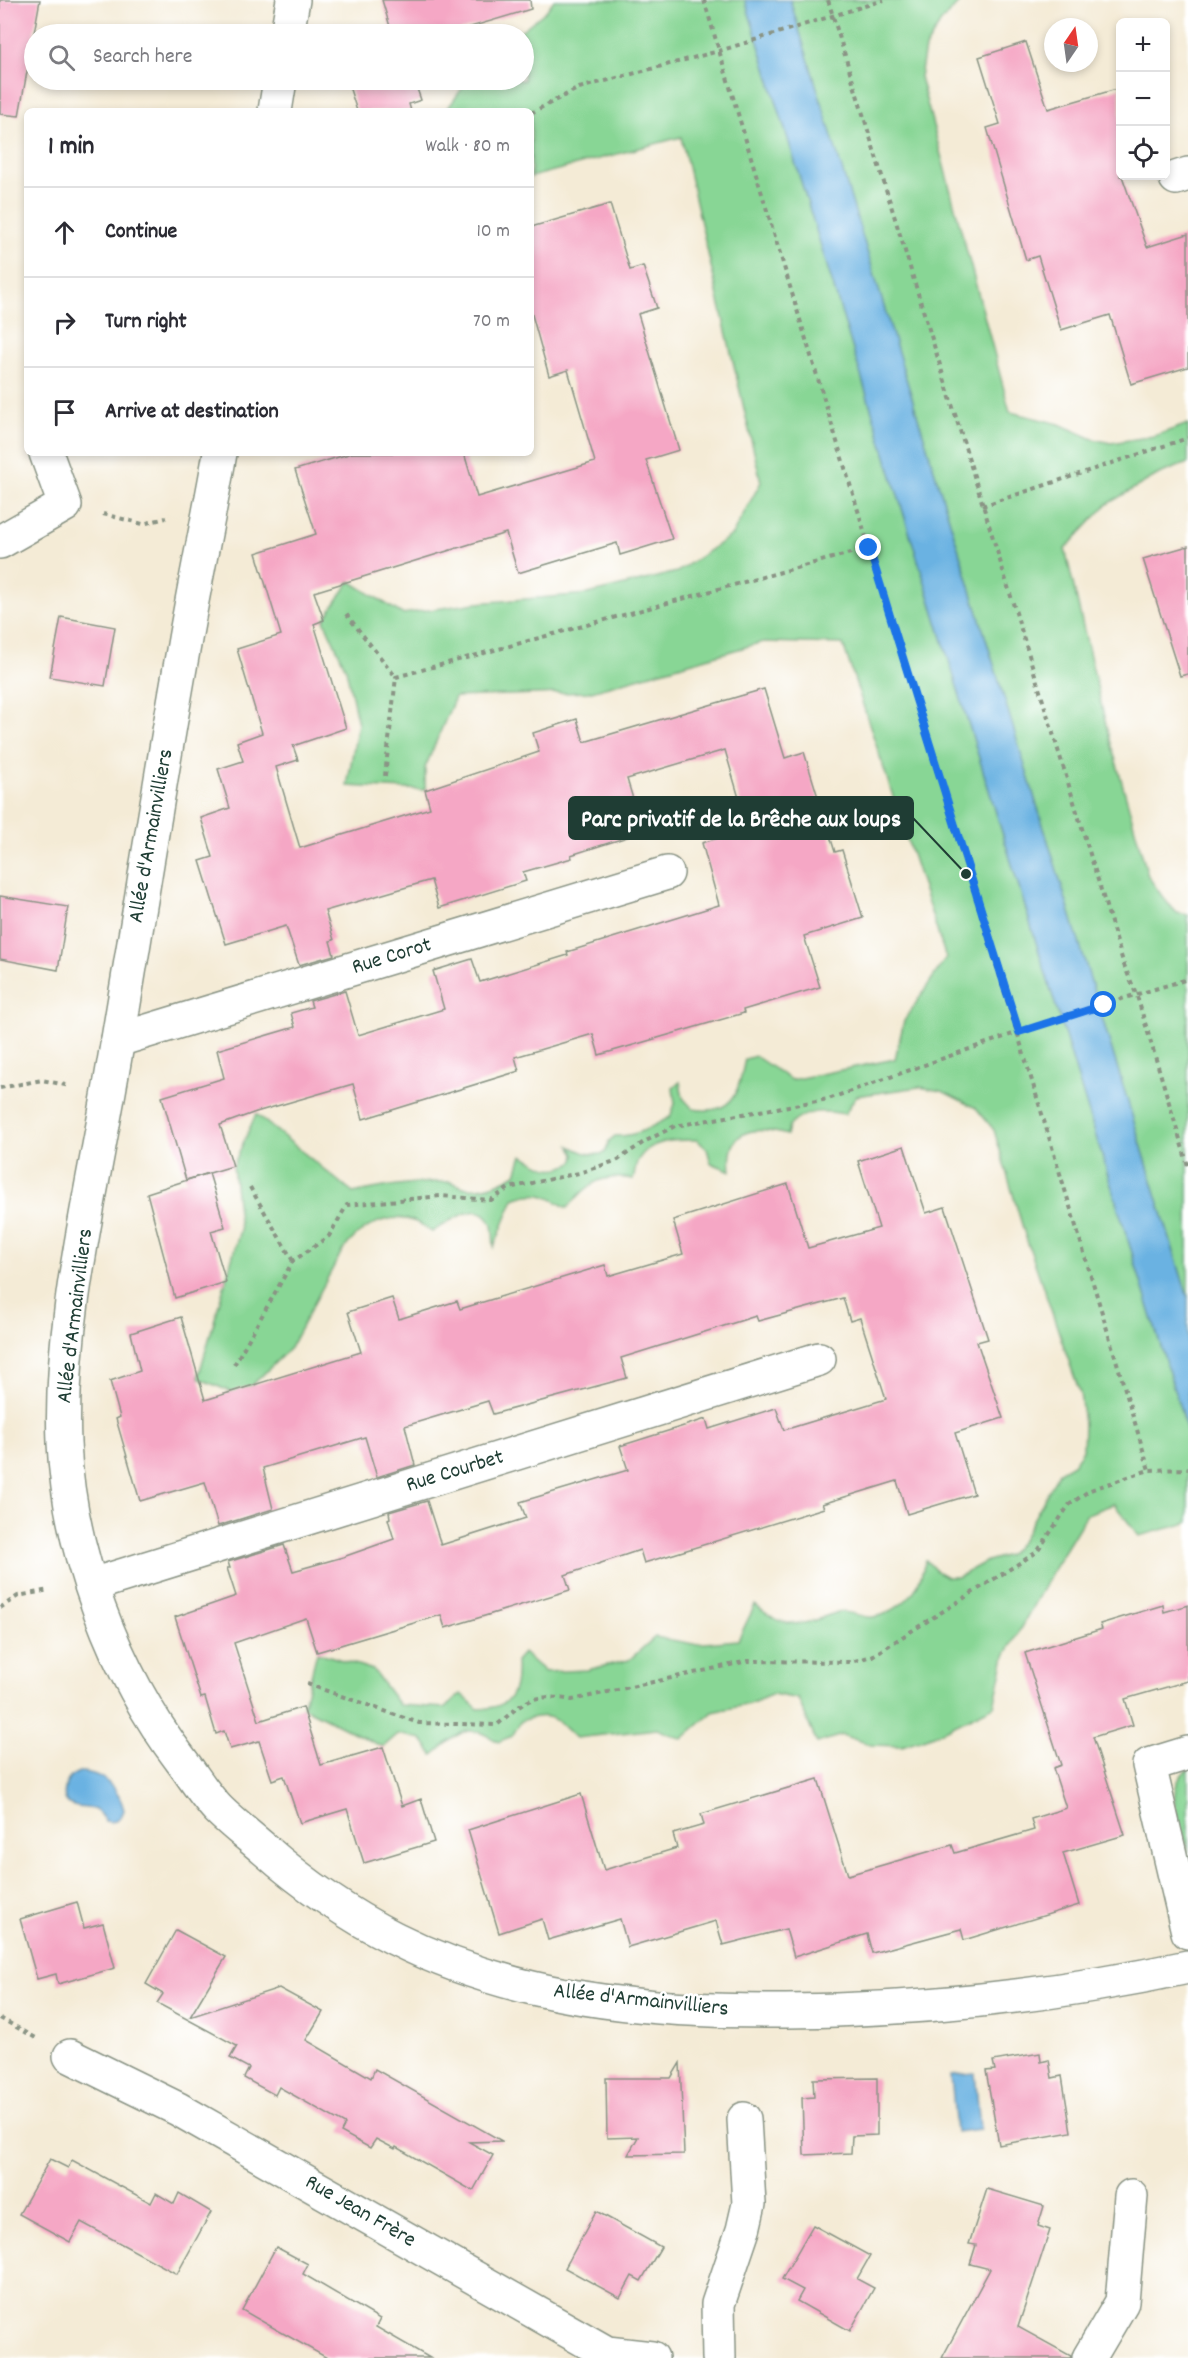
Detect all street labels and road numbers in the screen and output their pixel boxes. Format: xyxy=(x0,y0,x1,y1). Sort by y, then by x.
street label: Allée d'Armainvilliers xyxy=(121,747,183,925)
street label: Rue Corot xyxy=(348,930,436,984)
street label: Allée d'Armainvilliers xyxy=(50,1227,102,1405)
street label: Rue Courbet xyxy=(402,1442,508,1502)
street label: Allée d'Armainvilliers xyxy=(552,1976,730,2026)
street label: Rue Jean Frère xyxy=(299,2168,421,2256)

